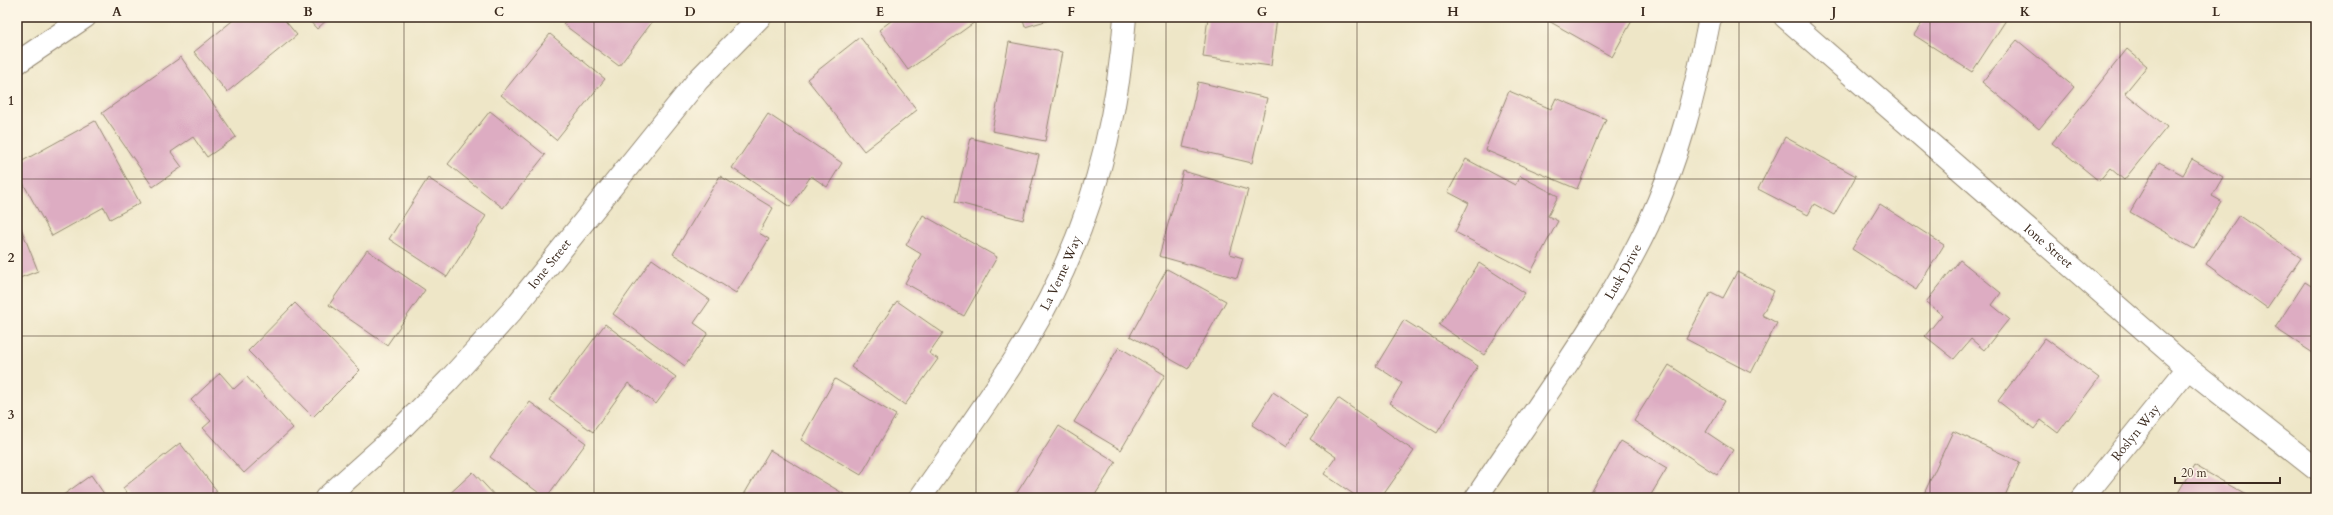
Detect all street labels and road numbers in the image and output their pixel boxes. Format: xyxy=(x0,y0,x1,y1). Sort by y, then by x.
street label: Ione Street xyxy=(2020,220,2077,273)
street label: La Verne Way xyxy=(1036,233,1086,314)
street label: Ione Street xyxy=(524,235,575,293)
street label: Lusk Drive xyxy=(1601,241,1646,303)
street label: Roslyn Way xyxy=(2107,400,2164,465)

